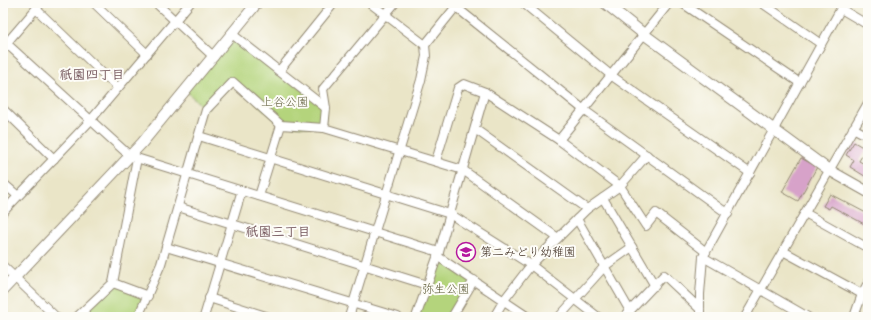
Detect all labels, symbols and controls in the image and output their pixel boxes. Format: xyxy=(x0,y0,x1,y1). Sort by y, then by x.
district label: 祇園四丁目 xyxy=(59,66,125,83)
park label: 上谷公園 xyxy=(261,94,309,110)
district label: 祇園三丁目 xyxy=(245,223,311,240)
school or university icon: 第二みどり幼稚園 xyxy=(455,241,477,263)
place label: 第二みどり幼稚園 xyxy=(480,244,576,260)
park label: 弥生公園 xyxy=(422,281,470,297)

